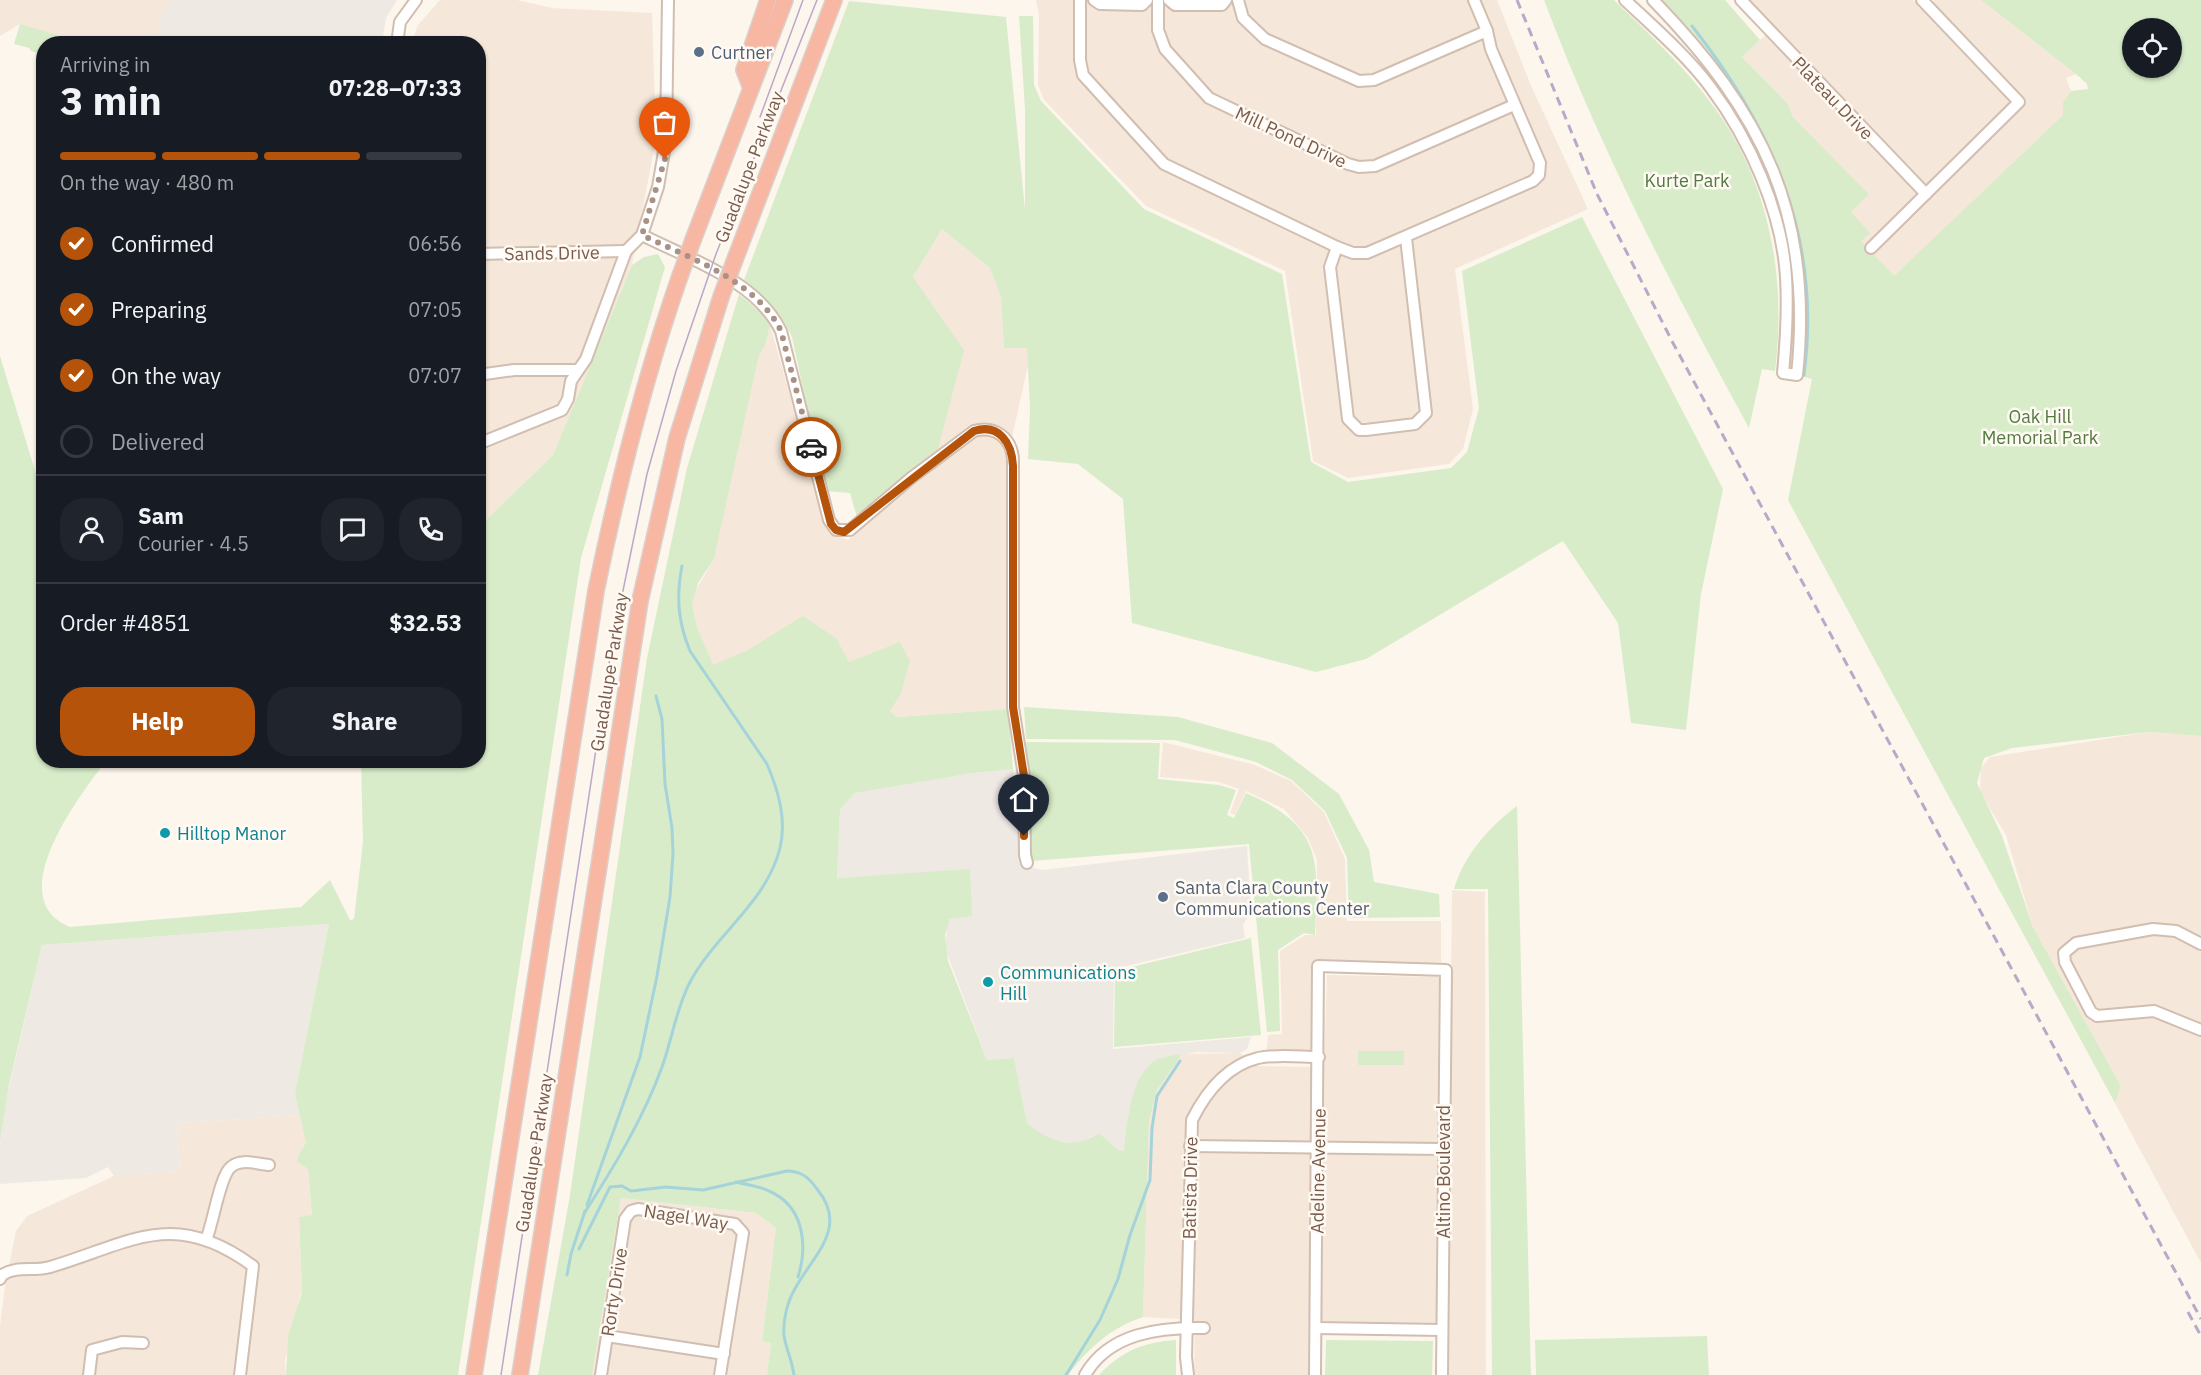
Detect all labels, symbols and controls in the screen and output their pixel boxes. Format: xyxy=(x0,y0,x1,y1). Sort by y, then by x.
map controls xyxy=(2122,18,2182,78)
button: locate xyxy=(2122,18,2182,78)
place label: Curtner xyxy=(711,41,773,64)
marker: Curtner xyxy=(692,45,706,59)
text: Arriving in xyxy=(60,51,150,78)
street label: Plateau Drive xyxy=(1787,51,1879,145)
text: 07:28–07:33 xyxy=(329,73,462,102)
text: 3 min xyxy=(60,75,162,126)
street label: Guadalupe Parkway xyxy=(709,88,789,246)
pin xyxy=(639,97,690,159)
street label: Mill Pond Drive xyxy=(1232,101,1351,173)
icon: bag xyxy=(648,106,681,139)
text: On the way · 480 m xyxy=(60,169,234,196)
park label: Kurte Park xyxy=(1645,169,1730,192)
icon: check xyxy=(60,227,93,260)
text: Confirmed xyxy=(111,229,214,258)
text: 06:56 xyxy=(408,230,462,257)
street label: Sands Drive xyxy=(504,241,600,265)
icon: check xyxy=(60,293,93,326)
text: Preparing xyxy=(111,295,206,324)
text: 07:05 xyxy=(408,296,462,323)
icon: check xyxy=(60,359,93,392)
text: On the way xyxy=(111,361,221,390)
text: 07:07 xyxy=(408,362,462,389)
park label: Oak Hill Memorial Park xyxy=(1982,405,2099,449)
courier xyxy=(781,417,841,477)
text: Delivered xyxy=(111,427,205,456)
icon: car xyxy=(795,431,828,464)
button: person xyxy=(60,498,123,561)
button: chat xyxy=(321,498,384,561)
button: phone xyxy=(399,498,462,561)
text: Sam xyxy=(138,501,184,530)
text: Courier · 4.5 xyxy=(138,530,249,557)
street label: Guadalupe Parkway xyxy=(585,591,633,753)
text: Order #4851 xyxy=(60,608,190,637)
text: $32.53 xyxy=(389,608,462,637)
button: Help xyxy=(60,687,255,756)
button: Share xyxy=(267,687,462,756)
pin xyxy=(998,774,1049,836)
icon: home xyxy=(1007,783,1040,816)
place label: Hilltop Manor xyxy=(177,822,286,845)
marker: Hilltop Manor xyxy=(158,826,172,840)
place label: Santa Clara County Communications Center xyxy=(1175,876,1370,920)
marker: Santa Clara County Communications Center xyxy=(1156,890,1170,904)
place label: Communications Hill xyxy=(1000,961,1136,1005)
marker: Communications Hill xyxy=(981,975,995,989)
street label: Guadalupe Parkway xyxy=(510,1072,558,1234)
street label: Altino Boulevard xyxy=(1432,1105,1455,1239)
street label: Adeline Avenue xyxy=(1305,1108,1331,1234)
street label: Batista Drive xyxy=(1178,1136,1202,1240)
street label: Nagel Way xyxy=(642,1199,730,1235)
street label: Rorty Drive xyxy=(596,1246,632,1338)

